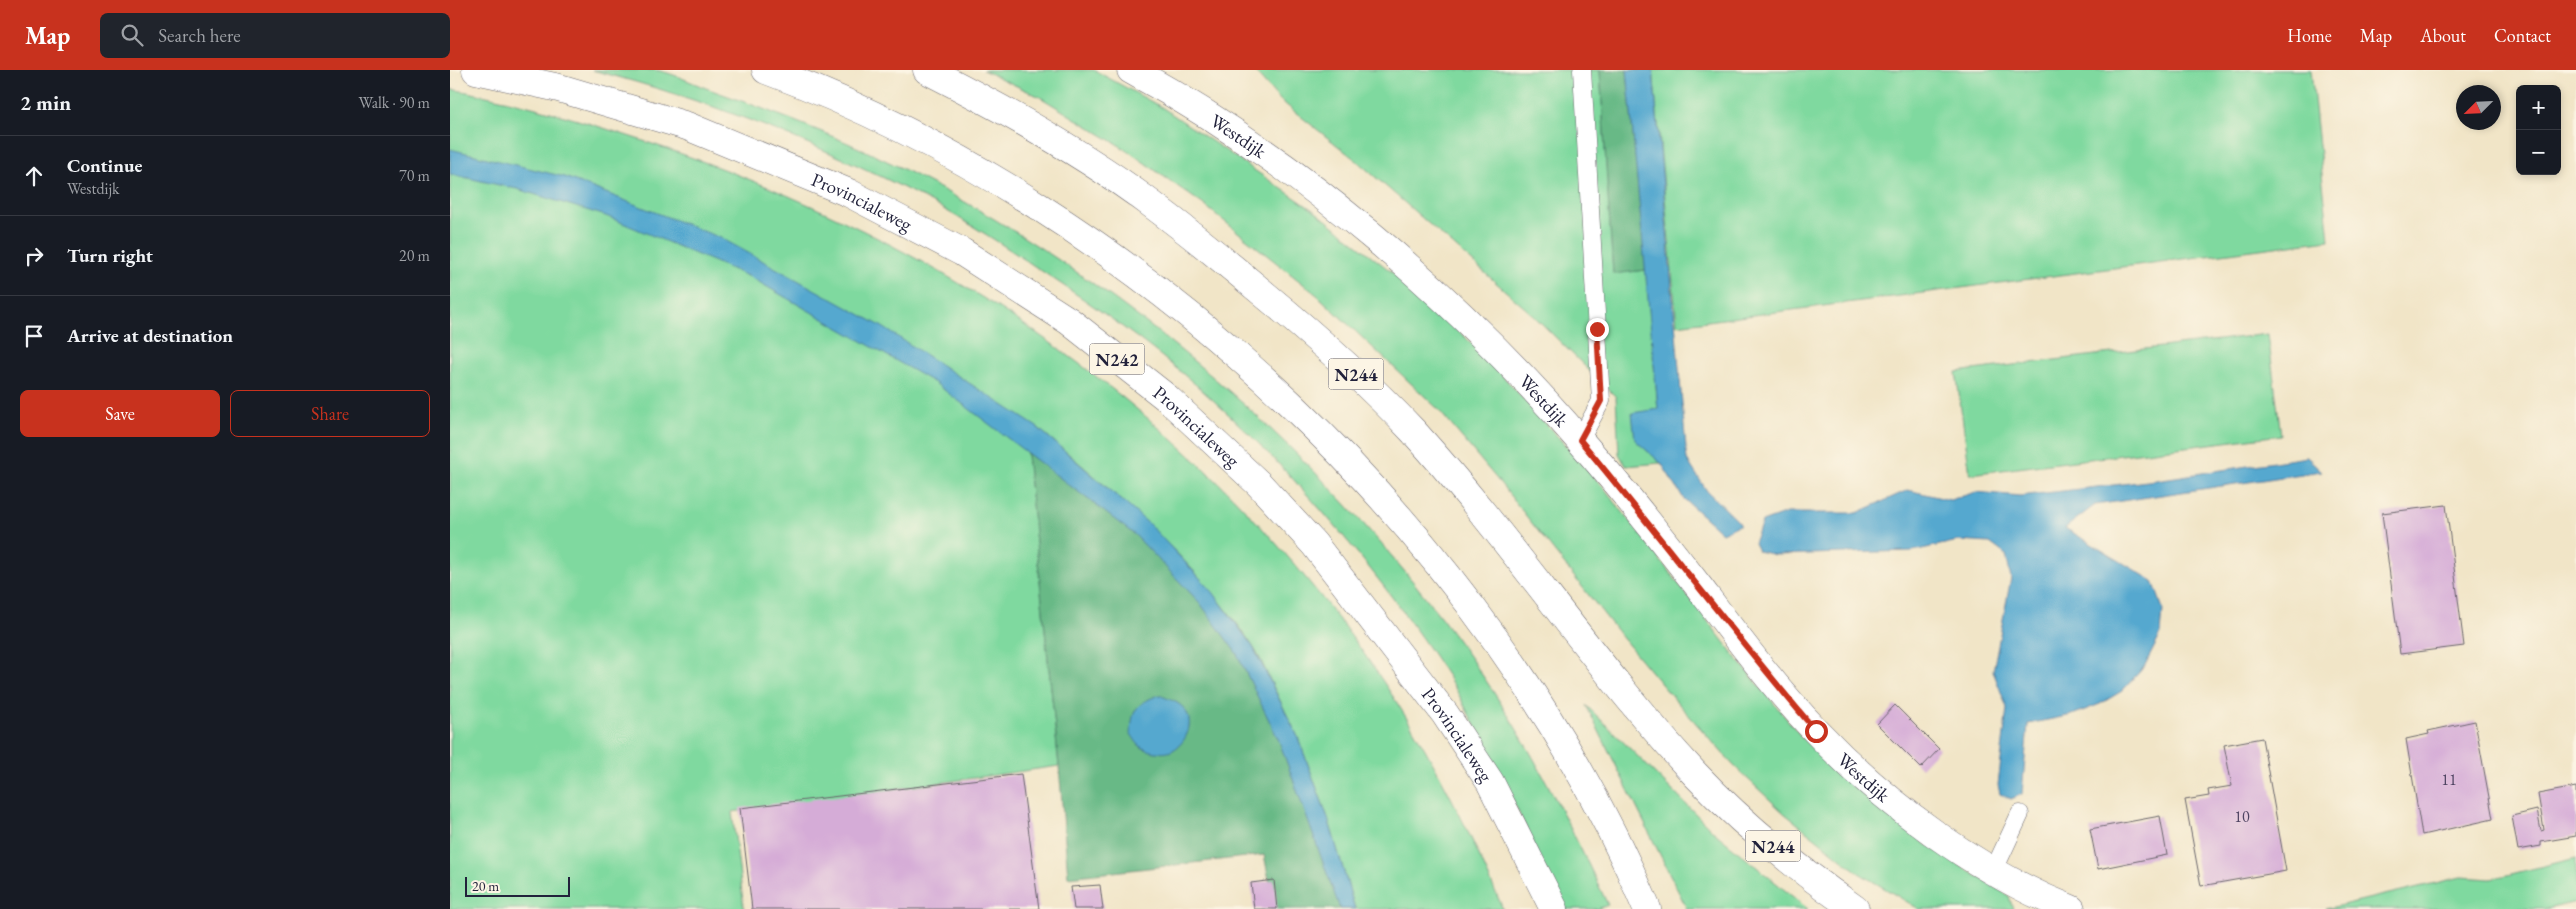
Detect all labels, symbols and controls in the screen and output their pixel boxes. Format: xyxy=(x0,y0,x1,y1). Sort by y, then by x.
search box xyxy=(100,13,450,58)
text: Map xyxy=(25,20,70,51)
icon: search xyxy=(118,21,146,49)
text: Search here xyxy=(158,23,241,48)
text: Home xyxy=(2287,24,2332,47)
text: Map xyxy=(2360,24,2392,47)
text: About xyxy=(2420,24,2466,47)
text: Contact xyxy=(2494,24,2551,47)
north arrow xyxy=(2456,85,2501,130)
map controls xyxy=(2516,85,2561,175)
button: + xyxy=(2516,85,2561,130)
text: 2 min xyxy=(20,89,71,116)
text: Walk · 90 m xyxy=(359,92,430,113)
street label: Westdijk xyxy=(1206,108,1272,164)
button: − xyxy=(2516,130,2561,175)
text: Continue xyxy=(67,153,142,178)
icon: ahead xyxy=(20,162,48,190)
text: 70 m xyxy=(399,165,430,186)
street label: Provincialeweg xyxy=(808,166,917,237)
text: Westdijk xyxy=(67,178,120,199)
icon: right xyxy=(20,242,48,270)
text: Turn right xyxy=(67,243,153,268)
text: 20 m xyxy=(399,245,430,266)
route end xyxy=(1586,318,1609,341)
icon: arrive xyxy=(20,322,48,350)
text: Arrive at destination xyxy=(67,323,233,348)
road number: N242 xyxy=(1090,344,1144,374)
road number: N244 xyxy=(1328,358,1384,390)
street label: Westdijk xyxy=(1514,369,1575,432)
street label: Provincialeweg xyxy=(1148,380,1246,473)
button: Save xyxy=(20,390,220,437)
button: Share xyxy=(230,390,430,437)
street label: Provincialeweg xyxy=(1416,682,1499,787)
route start xyxy=(1805,720,1828,743)
street label: Westdijk xyxy=(1832,747,1896,808)
house number: 11 xyxy=(2441,769,2457,790)
house number: 10 xyxy=(2234,806,2250,827)
road number: N244 xyxy=(1746,830,1800,861)
scale bar xyxy=(465,874,570,897)
text: 20 m xyxy=(472,877,499,895)

